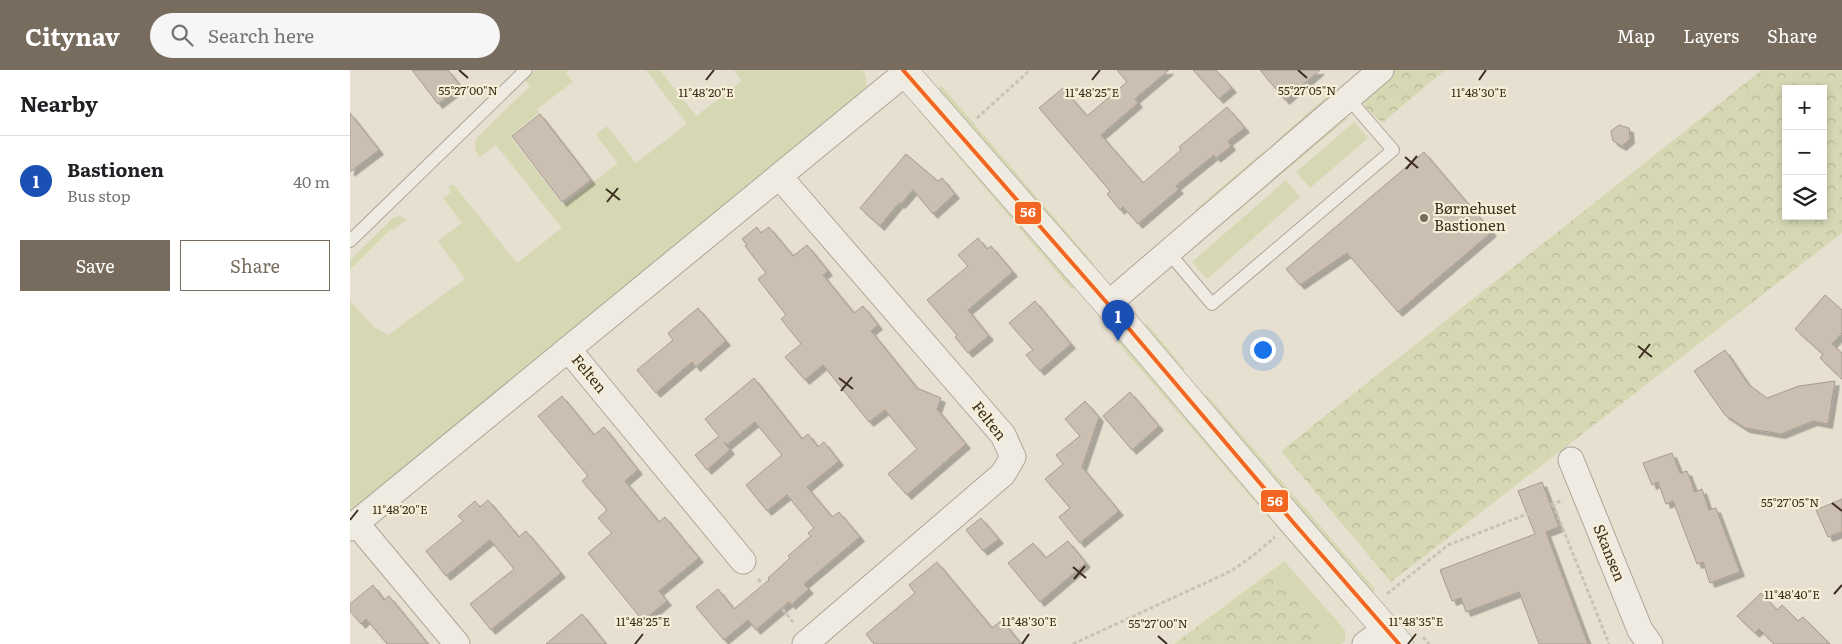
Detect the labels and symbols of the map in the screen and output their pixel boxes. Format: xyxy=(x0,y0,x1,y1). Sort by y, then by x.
text: 55°27'00"N xyxy=(438,81,498,99)
text: 55°27'05"N xyxy=(1278,81,1336,99)
text: 11°48'20"E xyxy=(678,83,734,101)
text: 11°48'25"E xyxy=(1065,83,1119,101)
text: 11°48'30"E xyxy=(1451,83,1507,101)
place label: Børnehuset Bastionen xyxy=(1434,196,1517,236)
line badge: 56 xyxy=(1014,201,1042,225)
text: 56 xyxy=(1020,201,1036,221)
marker: Børnehuset Bastionen xyxy=(1418,212,1430,224)
pin: 1 xyxy=(1102,300,1134,341)
your location xyxy=(1250,337,1276,363)
street label: Felten xyxy=(567,349,613,398)
street label: Felten xyxy=(967,395,1013,445)
line badge: 56 xyxy=(1260,489,1289,513)
text: 56 xyxy=(1267,490,1283,510)
text: 55°27'05"N xyxy=(1761,493,1819,511)
text: 11°48'20"E xyxy=(372,500,428,518)
street label: Skansen xyxy=(1588,520,1632,585)
text: 11°48'40"E xyxy=(1764,585,1820,603)
text: 11°48'25"E xyxy=(616,612,670,630)
text: 11°48'30"E xyxy=(1001,612,1057,630)
text: 11°48'35"E xyxy=(1389,612,1444,630)
text: 55°27'00"N xyxy=(1128,614,1188,632)

